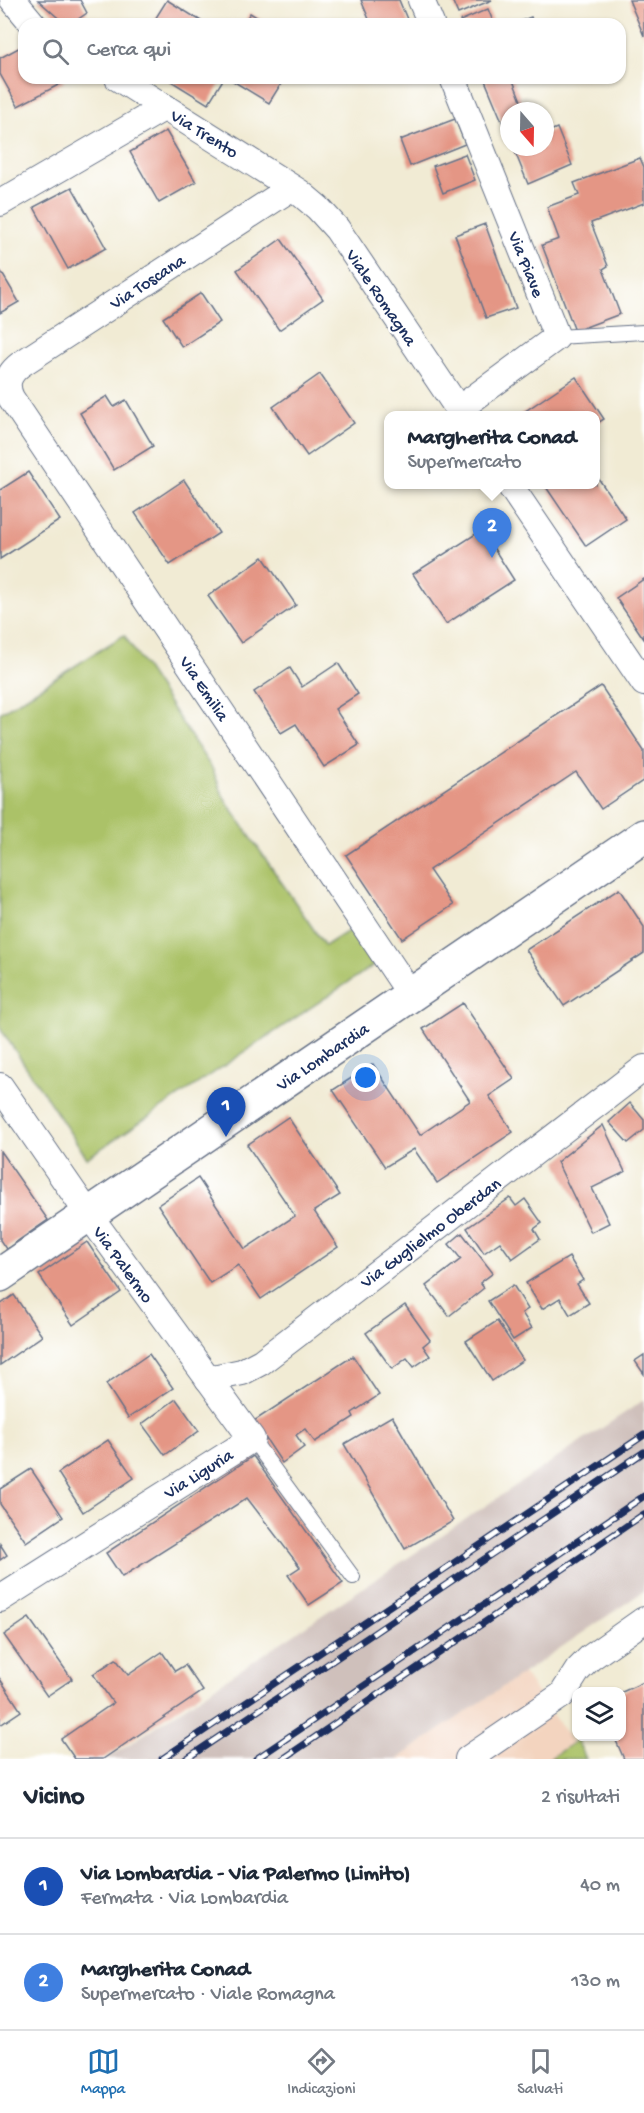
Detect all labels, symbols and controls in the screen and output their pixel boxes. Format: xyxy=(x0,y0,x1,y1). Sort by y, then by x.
search box xyxy=(18,18,626,84)
icon: search xyxy=(39,35,72,68)
text: Cerca qui xyxy=(87,38,171,64)
north arrow xyxy=(500,102,554,156)
street label: Via Trento xyxy=(165,106,241,164)
street label: Via Piave xyxy=(502,228,548,302)
street label: Viale Romagna xyxy=(339,245,420,351)
street label: Via Toscana xyxy=(106,250,191,316)
popup xyxy=(384,411,600,489)
text: Margherita Conad xyxy=(408,426,576,452)
text: Supermercato xyxy=(408,452,522,475)
pin: 2 xyxy=(472,508,512,558)
street label: Via Emilia xyxy=(173,652,233,727)
street label: Via Lombardia xyxy=(272,1019,375,1097)
your location xyxy=(351,1063,380,1092)
pin: 1 xyxy=(206,1088,246,1137)
street label: Via Guglielmo Oberdan xyxy=(356,1174,506,1294)
street label: Via Palermo xyxy=(86,1222,157,1308)
street label: Via Liguria xyxy=(160,1445,239,1505)
map controls xyxy=(572,1687,626,1741)
button: layers xyxy=(572,1687,626,1741)
text: Vicino xyxy=(24,1783,84,1814)
text: 2 risultati xyxy=(541,1787,620,1810)
text: Via Lombardia - Via Palermo (Limito) xyxy=(81,1862,410,1888)
text: 1 xyxy=(39,1875,48,1898)
text: 40 m xyxy=(580,1875,620,1898)
text: Fermata · Via Lombardia xyxy=(81,1888,288,1911)
text: Margherita Conad xyxy=(81,1958,250,1984)
text: 2 xyxy=(39,1971,48,1994)
text: 130 m xyxy=(571,1971,620,1994)
text: Supermercato · Viale Romagna xyxy=(81,1984,335,2007)
tab: Mappa xyxy=(81,2045,125,2100)
tab: Indicazioni xyxy=(287,2045,356,2100)
tab: Salvati xyxy=(517,2045,563,2100)

